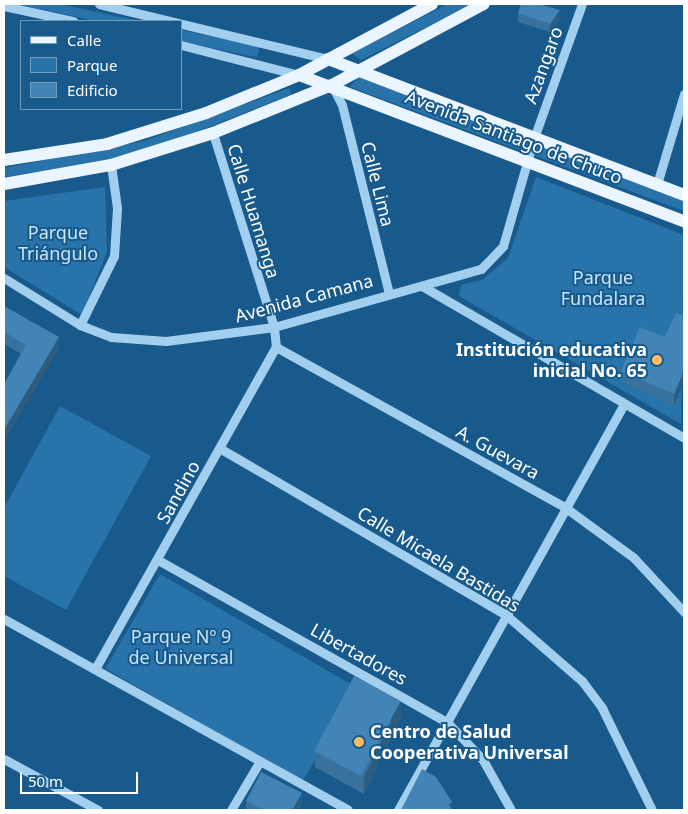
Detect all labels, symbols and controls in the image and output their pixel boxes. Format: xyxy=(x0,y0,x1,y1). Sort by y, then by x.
legend xyxy=(20,20,182,110)
street label: Azangaro xyxy=(519,24,567,106)
text: Calle xyxy=(67,30,101,50)
text: Parque xyxy=(67,55,117,75)
text: Edificio xyxy=(67,80,118,100)
street label: Avenida Santiago de Chuco xyxy=(403,86,625,188)
street label: Calle Lima xyxy=(357,139,399,229)
street label: Calle Huamanga xyxy=(223,141,285,281)
park label: Parque Triángulo xyxy=(18,222,98,264)
park label: Parque Fundalara xyxy=(561,267,645,310)
street label: Avenida Camana xyxy=(233,269,375,327)
place label: Institución educativa inicial No. 65 xyxy=(456,339,647,382)
marker: Institución educativa inicial No. 65 xyxy=(651,354,663,366)
street label: A. Guevara xyxy=(453,420,543,484)
street label: Sandino xyxy=(152,457,204,527)
street label: Calle Micaela Bastidas xyxy=(354,502,524,616)
street label: Libertadores xyxy=(307,619,411,689)
park label: Parque Nº 9 de Universal xyxy=(129,626,233,669)
place label: Centro de Salud Cooperativa Universal xyxy=(370,721,569,764)
marker: Centro de Salud Cooperativa Universal xyxy=(352,735,366,749)
scale bar xyxy=(22,762,140,794)
text: 50 m xyxy=(28,771,63,791)

